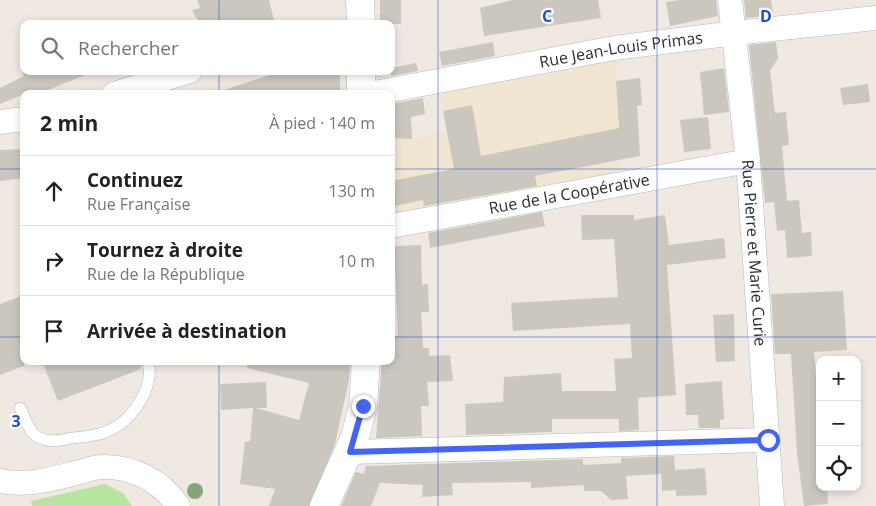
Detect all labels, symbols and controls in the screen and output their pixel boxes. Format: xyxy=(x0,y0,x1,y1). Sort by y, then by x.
text: C xyxy=(542,5,552,27)
text: D xyxy=(760,5,772,27)
search box xyxy=(20,20,395,75)
street label: Rue Jean-Louis Primas xyxy=(537,26,704,73)
icon: search xyxy=(38,34,66,62)
text: Rechercher xyxy=(78,35,179,61)
text: 2 min xyxy=(40,109,98,137)
text: À pied · 140 m xyxy=(269,112,375,134)
street label: Rue Pierre et Marie Curie xyxy=(737,159,772,347)
text: Continuez xyxy=(87,167,183,193)
street label: Rue de la Coopérative xyxy=(487,168,651,219)
icon: ahead xyxy=(40,177,68,205)
text: 130 m xyxy=(329,180,375,202)
text: Rue Française xyxy=(87,193,191,215)
text: Tournez à droite xyxy=(87,237,243,263)
icon: right xyxy=(40,247,68,275)
text: 10 m xyxy=(338,250,375,272)
text: Rue de la République xyxy=(87,263,245,285)
icon: arrive xyxy=(40,317,68,345)
text: Arrivée à destination xyxy=(87,318,287,344)
map controls xyxy=(816,356,861,491)
button: + xyxy=(816,356,861,401)
route end xyxy=(352,395,375,418)
button: − xyxy=(816,401,861,446)
text: 3 xyxy=(11,410,21,432)
route start xyxy=(757,429,780,452)
button: locate xyxy=(816,446,861,491)

